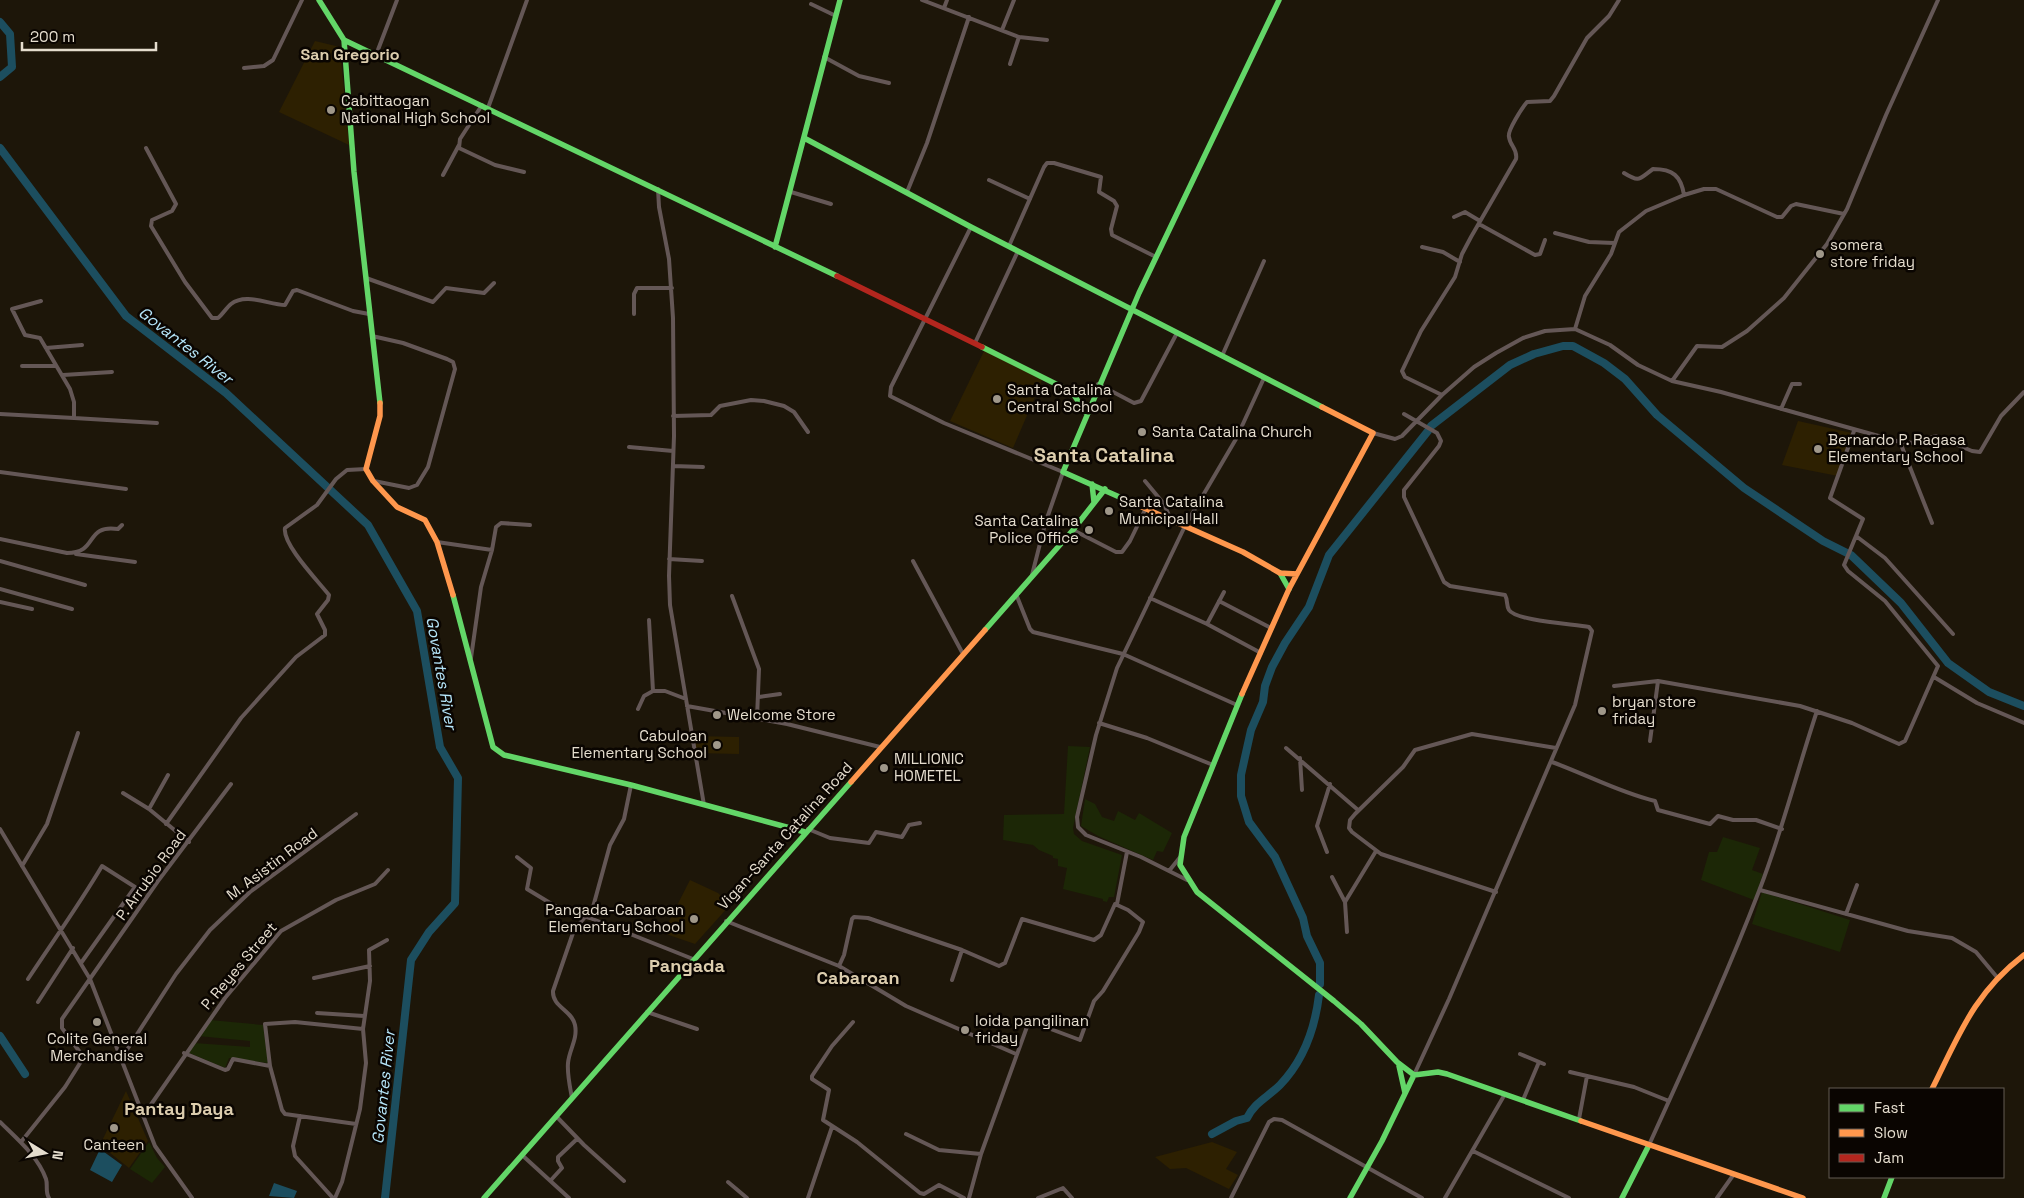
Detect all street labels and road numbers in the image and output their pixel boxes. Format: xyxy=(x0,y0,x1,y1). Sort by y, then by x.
street label: Vigan-Santa Catalina Road xyxy=(713,758,856,914)
street label: M. Asistin Road xyxy=(222,823,321,904)
street label: P. Arrubio Road xyxy=(111,826,190,924)
street label: P. Reyes Street xyxy=(196,918,281,1013)

